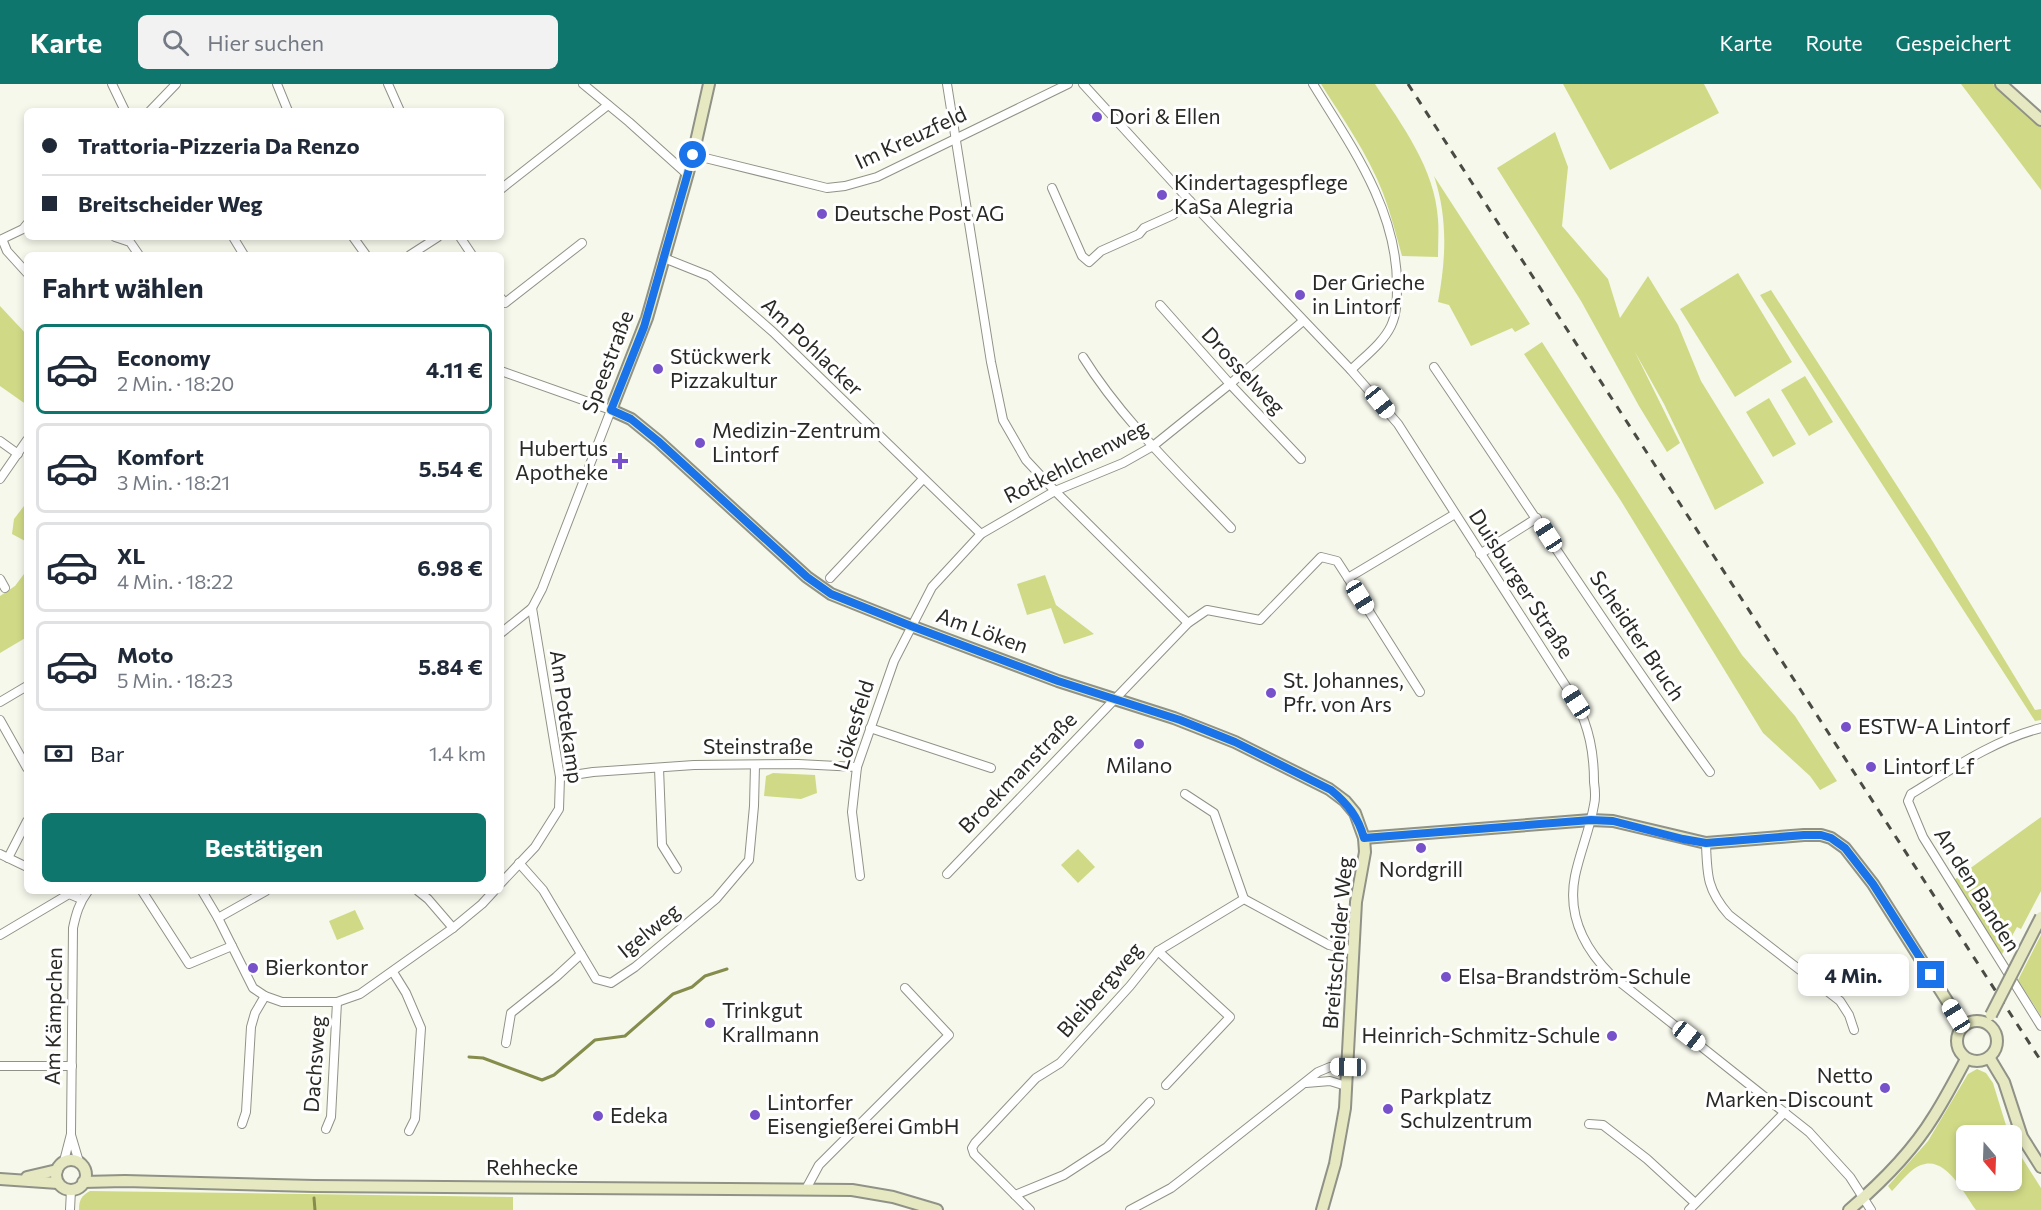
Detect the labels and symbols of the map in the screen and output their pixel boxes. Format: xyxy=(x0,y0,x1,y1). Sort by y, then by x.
street label: Im Kreuzfeld xyxy=(851,100,970,173)
place label: Dori & Ellen xyxy=(1109,103,1221,128)
marker: Dori & Ellen xyxy=(1090,110,1104,124)
route start xyxy=(679,141,706,168)
place label: Kindertagespflege KaSa Alegria xyxy=(1174,169,1348,218)
marker: Kindertagespflege KaSa Alegria xyxy=(1155,188,1169,202)
place label: Deutsche Post AG xyxy=(834,200,1005,225)
marker: Deutsche Post AG xyxy=(815,207,829,221)
place label: Der Grieche in Lintorf xyxy=(1312,269,1425,318)
marker: Der Grieche in Lintorf xyxy=(1293,288,1307,302)
street label: Am Pohlacker xyxy=(757,291,869,401)
street label: Speestraße xyxy=(576,307,638,416)
street label: Drosselweg xyxy=(1197,321,1291,419)
place label: Stückwerk Pizzakultur xyxy=(670,343,778,392)
marker: Stückwerk Pizzakultur xyxy=(651,362,665,376)
car xyxy=(1362,382,1398,422)
street label: Rotkehlchenweg xyxy=(999,414,1151,508)
place label: Medizin-Zentrum Lintorf xyxy=(712,417,881,466)
place label: Hubertus Apotheke xyxy=(515,435,608,484)
marker: Medizin-Zentrum Lintorf xyxy=(693,436,707,450)
marker: Hubertus Apotheke xyxy=(613,454,627,468)
street label: Duisburger Straße xyxy=(1465,504,1580,663)
car xyxy=(1531,515,1565,555)
street label: Scheidter Bruch xyxy=(1586,565,1691,705)
car xyxy=(1343,577,1377,617)
street label: Am Löken xyxy=(933,602,1032,658)
street label: Am Potekamp xyxy=(546,648,589,785)
place label: St. Johannes, Pfr. von Ars xyxy=(1283,667,1404,716)
street label: Lökesfeld xyxy=(827,677,878,772)
car xyxy=(1559,682,1593,722)
marker: St. Johannes, Pfr. von Ars xyxy=(1264,686,1278,700)
street label: Broekmanstraße xyxy=(953,706,1081,838)
place label: ESTW-A Lintorf xyxy=(1858,713,2011,738)
marker: ESTW-A Lintorf xyxy=(1839,720,1853,734)
street label: Steinstraße xyxy=(703,733,813,758)
marker: Milano xyxy=(1132,737,1146,751)
place label: Milano xyxy=(1106,752,1172,777)
place label: Lintorf Lf xyxy=(1883,753,1975,778)
marker: Lintorf Lf xyxy=(1864,760,1878,774)
street label: An den Banden xyxy=(1930,823,2026,956)
marker: Nordgrill xyxy=(1414,841,1428,855)
street label: Breitscheider Weg xyxy=(1317,856,1357,1030)
place label: Nordgrill xyxy=(1379,856,1463,881)
street label: Igelweg xyxy=(612,897,684,962)
street label: Bleibergweg xyxy=(1051,936,1147,1042)
street label: Am Kämpchen xyxy=(39,947,66,1085)
place label: Bierkontor xyxy=(265,954,368,979)
callout: 4 Min. xyxy=(1799,954,1910,996)
marker: Bierkontor xyxy=(246,961,260,975)
route end xyxy=(1917,961,1944,988)
place label: Elsa-Brandström-Schule xyxy=(1458,963,1691,988)
marker: Elsa-Brandström-Schule xyxy=(1439,970,1453,984)
car xyxy=(1939,996,1973,1036)
place label: Trinkgut Krallmann xyxy=(722,997,819,1046)
street label: Dachsweg xyxy=(298,1015,329,1113)
marker: Trinkgut Krallmann xyxy=(703,1016,717,1030)
car xyxy=(1669,1018,1709,1054)
place label: Heinrich-Schmitz-Schule xyxy=(1361,1022,1600,1047)
marker: Heinrich-Schmitz-Schule xyxy=(1605,1029,1619,1043)
car xyxy=(1330,1058,1366,1076)
place label: Netto Marken-Discount xyxy=(1705,1062,1873,1111)
marker: Netto Marken-Discount xyxy=(1878,1081,1892,1095)
place label: Parkplatz Schulzentrum xyxy=(1400,1083,1532,1132)
place label: Lintorfer Eisengießerei GmbH xyxy=(767,1089,959,1138)
place label: Edeka xyxy=(610,1102,668,1127)
marker: Parkplatz Schulzentrum xyxy=(1381,1102,1395,1116)
marker: Lintorfer Eisengießerei GmbH xyxy=(748,1108,762,1122)
marker: Edeka xyxy=(591,1109,605,1123)
north arrow xyxy=(1956,1125,2022,1191)
street label: Rehhecke xyxy=(486,1154,578,1179)

